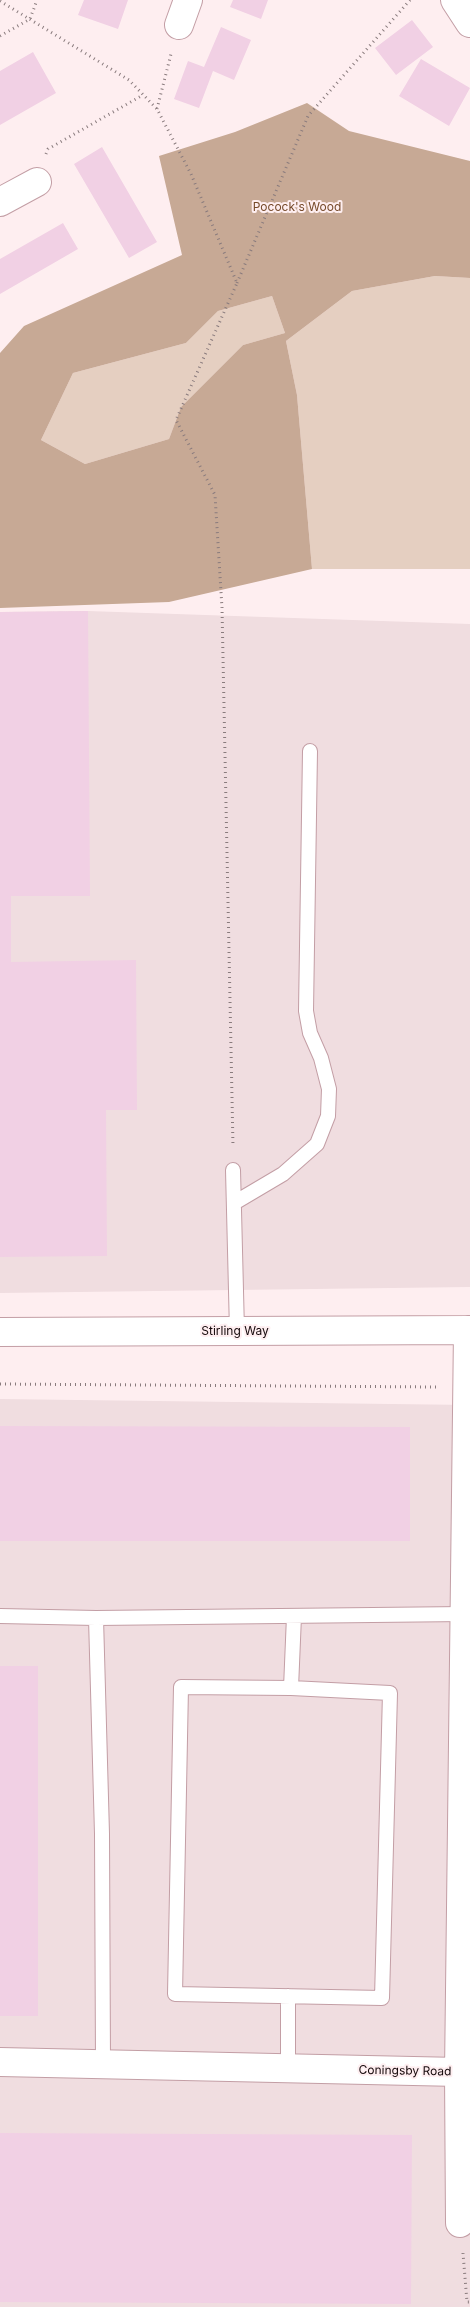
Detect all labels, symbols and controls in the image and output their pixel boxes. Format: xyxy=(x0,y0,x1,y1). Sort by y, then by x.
park label: Pocock's Wood xyxy=(253,200,341,214)
street label: Stirling Way xyxy=(201,1324,269,1338)
street label: Coningsby Road xyxy=(358,2063,452,2079)

